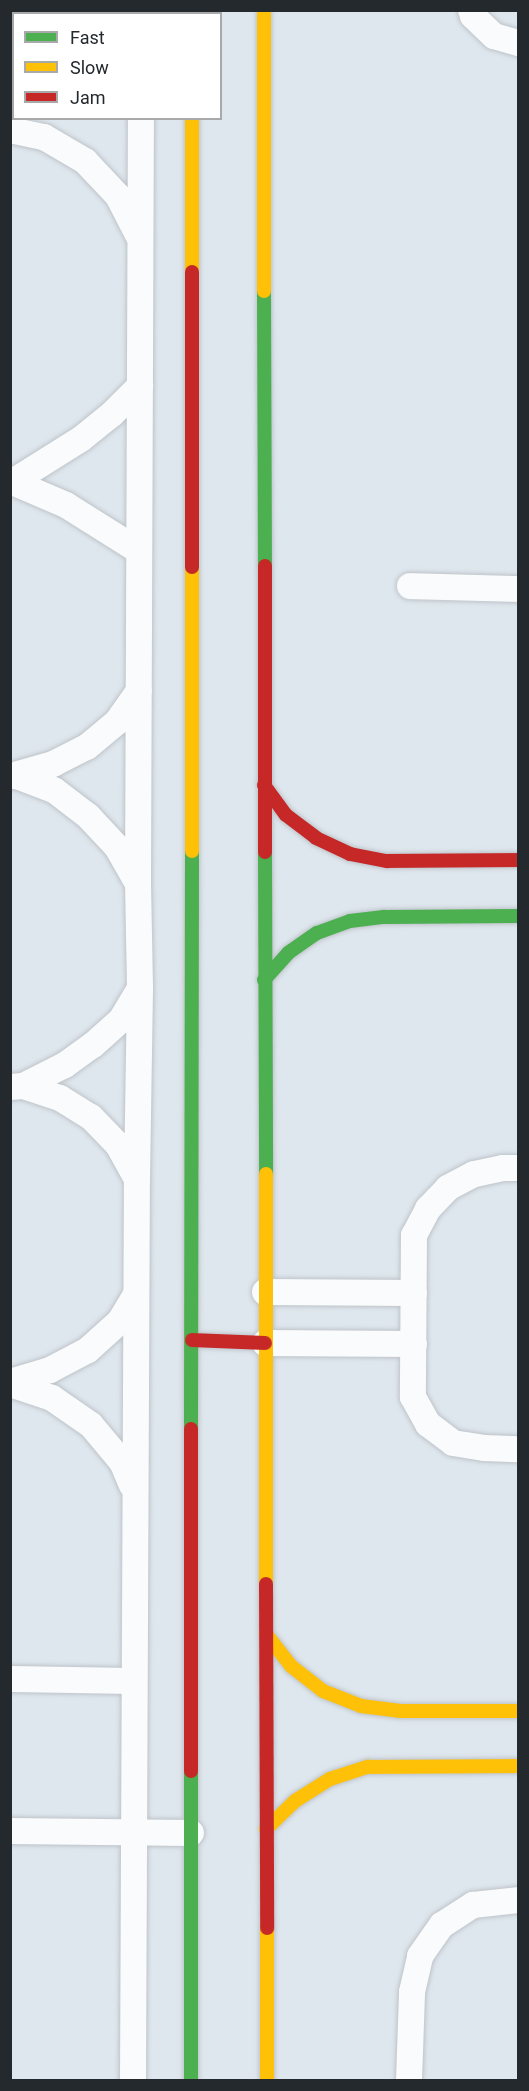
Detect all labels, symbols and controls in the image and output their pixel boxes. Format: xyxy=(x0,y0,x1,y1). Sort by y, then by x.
legend xyxy=(12,12,222,120)
text: Fast xyxy=(70,27,105,48)
text: Slow xyxy=(70,57,109,78)
text: Jam xyxy=(70,87,106,108)

